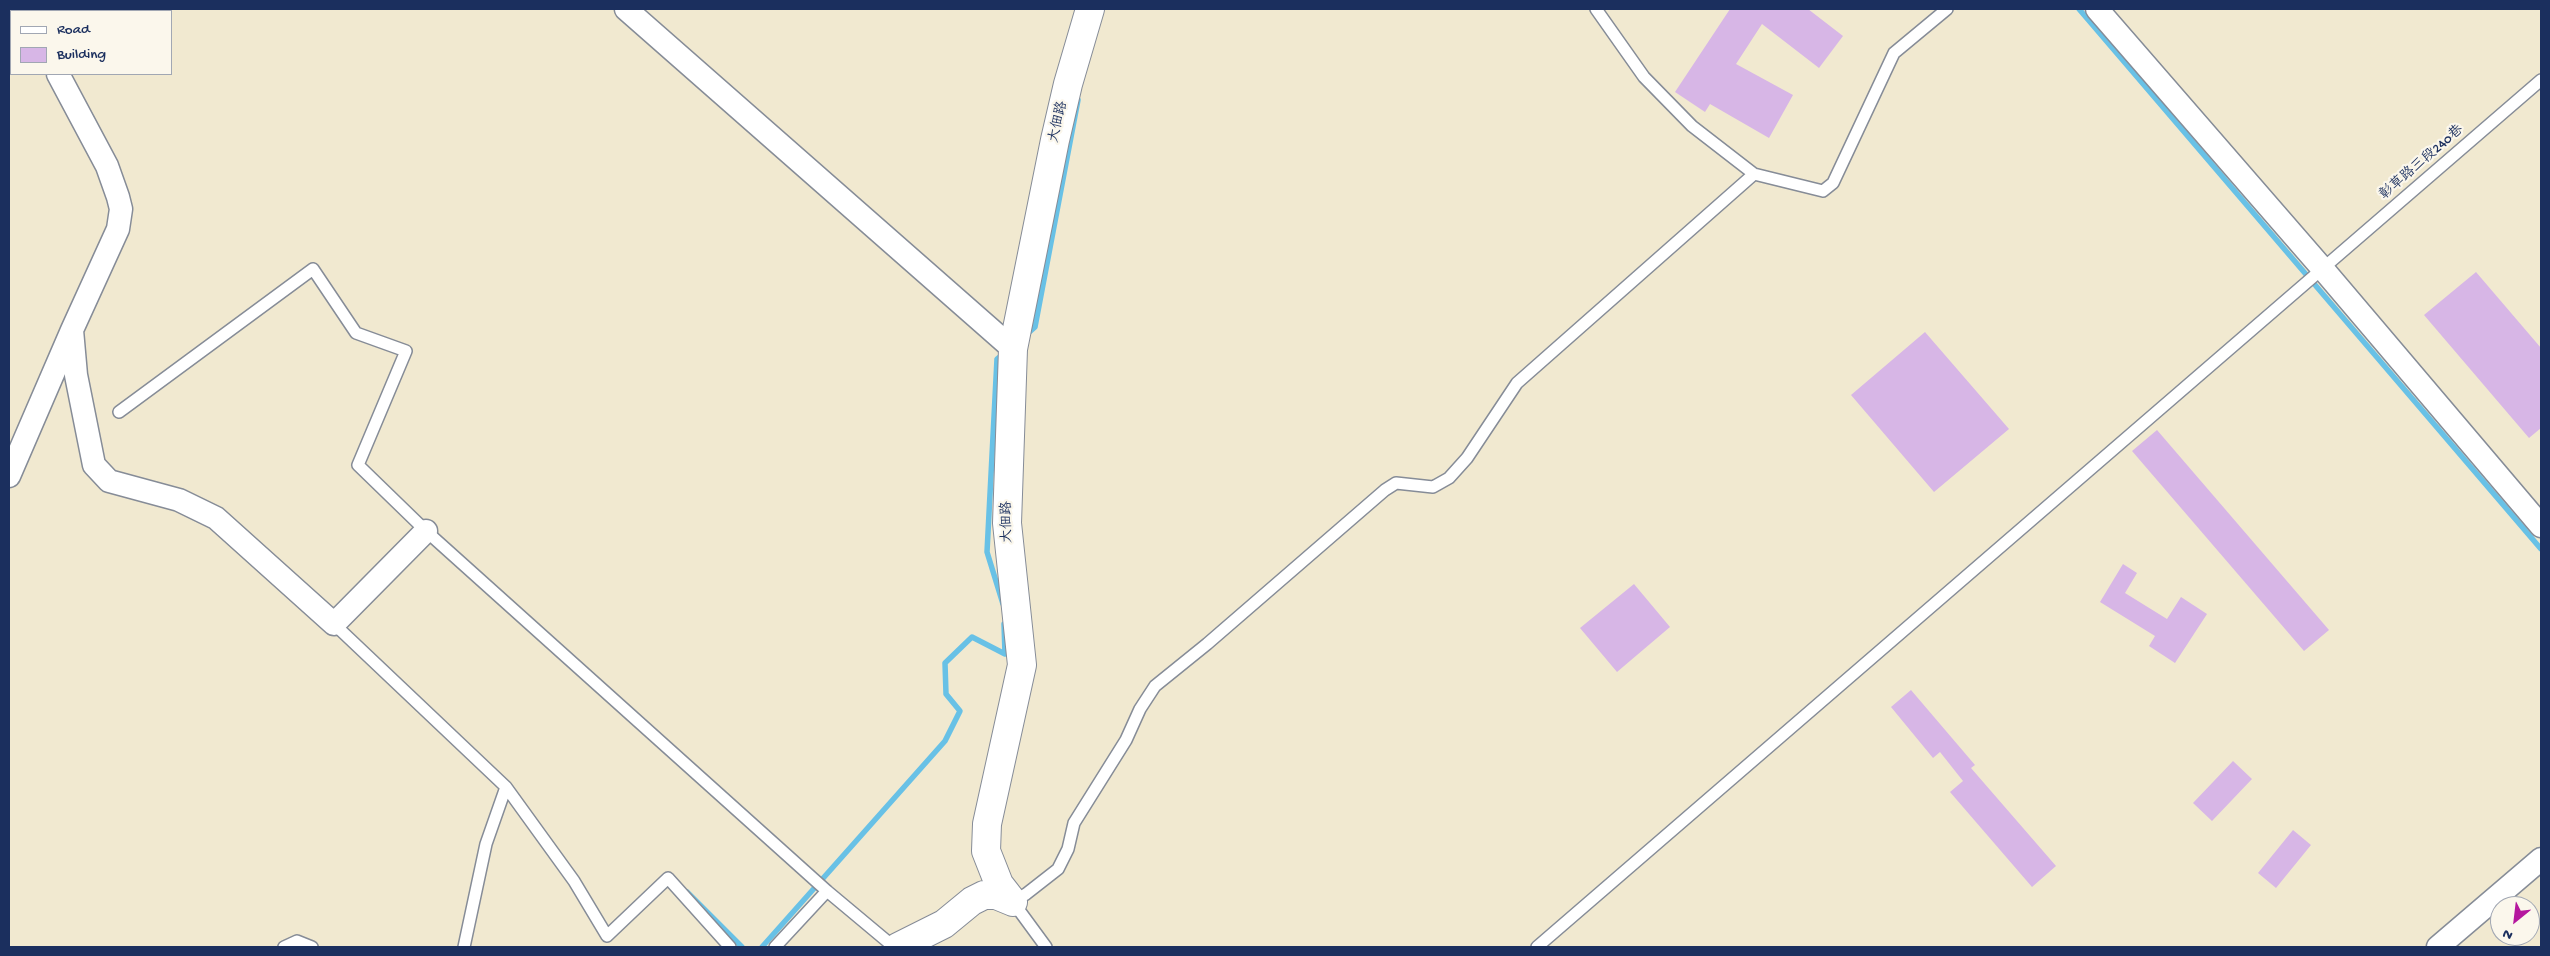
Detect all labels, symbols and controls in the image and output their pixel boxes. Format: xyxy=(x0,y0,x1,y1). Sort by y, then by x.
legend xyxy=(10,10,172,75)
text: Road xyxy=(57,21,90,39)
text: Building xyxy=(57,46,106,64)
street label: 大佃路 xyxy=(1046,100,1072,144)
street label: 彰草路三段240巷 xyxy=(2377,122,2467,204)
street label: 大佃路 xyxy=(999,501,1017,543)
north arrow xyxy=(2490,896,2540,946)
text: N xyxy=(2500,924,2516,943)

